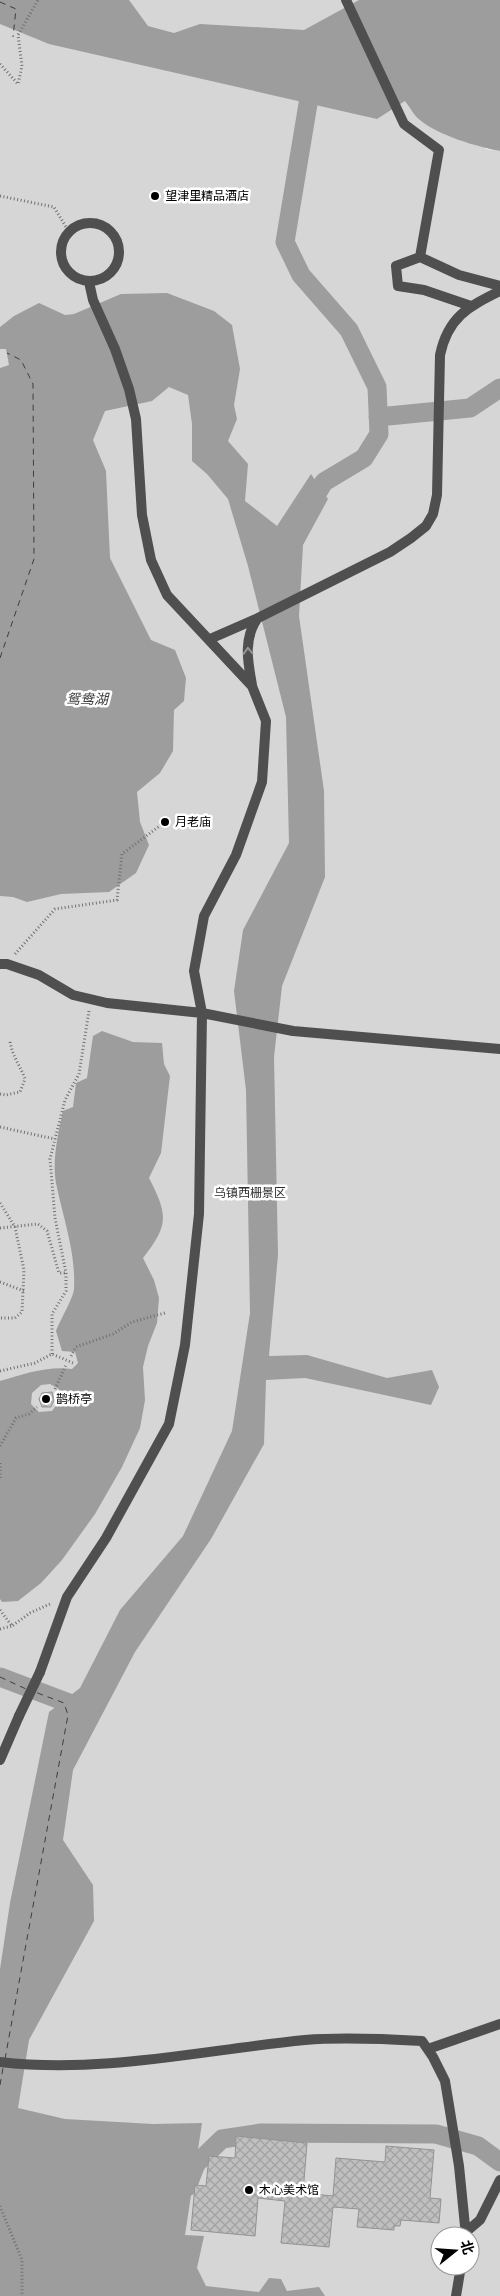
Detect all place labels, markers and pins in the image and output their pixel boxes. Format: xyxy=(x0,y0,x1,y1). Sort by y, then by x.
place label: 望津里精品酒店 xyxy=(165,188,249,203)
marker: 望津里精品酒店 xyxy=(149,190,161,202)
place label: 月老庙 xyxy=(175,814,211,829)
marker: 月老庙 xyxy=(159,816,171,828)
place label: 鹊桥亭 xyxy=(56,1391,92,1406)
marker: 鹊桥亭 xyxy=(40,1393,52,1405)
place label: 木心美术馆 xyxy=(259,2182,319,2197)
marker: 木心美术馆 xyxy=(243,2184,255,2196)

